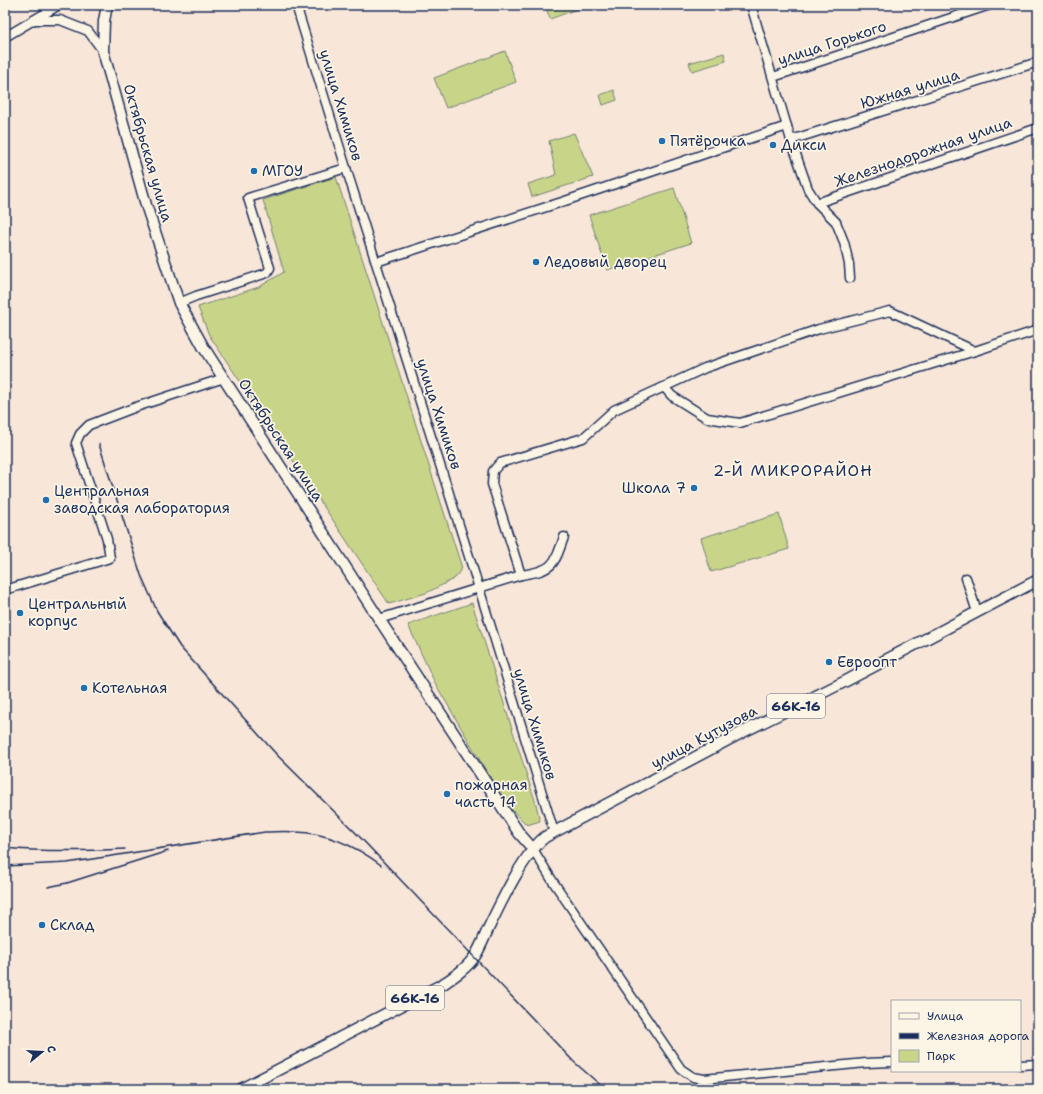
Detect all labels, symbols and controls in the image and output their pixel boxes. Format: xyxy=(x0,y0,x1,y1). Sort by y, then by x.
street label: улица Горького xyxy=(775,16,889,70)
street label: улица Химиков xyxy=(315,47,367,163)
street label: Южная улица xyxy=(858,64,962,113)
street label: Октябрьская улица xyxy=(119,82,177,225)
street label: Железнодорожная улица xyxy=(832,112,1015,192)
place label: Пятёрочка xyxy=(670,131,747,151)
place label: Дикси xyxy=(781,135,827,155)
marker: Пятёрочка xyxy=(657,136,667,146)
marker: Дикси xyxy=(768,140,778,150)
place label: МГОУ xyxy=(262,161,303,181)
marker: МГОУ xyxy=(249,166,259,176)
place label: Ледовый дворец xyxy=(544,252,667,272)
marker: Ледовый дворец xyxy=(531,257,541,267)
street label: улица Химиков xyxy=(412,356,466,472)
street label: Октябрьская улица xyxy=(234,375,329,506)
district label: 2-Й МИКРОРАЙОН xyxy=(713,460,873,481)
place label: Школа 7 xyxy=(622,478,686,498)
place label: Центральная заводская лаборатория xyxy=(54,481,230,518)
marker: Школа 7 xyxy=(689,483,699,493)
marker: Центральная заводская лаборатория xyxy=(41,495,51,505)
place label: Центральный корпус xyxy=(28,594,127,631)
marker: Центральный корпус xyxy=(15,608,25,618)
place label: Евроопт xyxy=(837,652,897,672)
marker: Евроопт xyxy=(824,657,834,667)
street label: улица Химиков xyxy=(509,666,561,782)
place label: Котельная xyxy=(92,678,167,698)
marker: Котельная xyxy=(79,683,89,693)
road number: 66К-16 xyxy=(767,694,825,718)
street label: улица Кутузова xyxy=(647,700,761,773)
place label: пожарная часть 14 xyxy=(455,775,528,812)
marker: пожарная часть 14 xyxy=(442,789,452,799)
place label: Склад xyxy=(50,915,95,935)
marker: Склад xyxy=(37,920,47,930)
road number: 66К-16 xyxy=(386,986,444,1010)
legend xyxy=(891,1000,1021,1072)
text: Улица xyxy=(927,1008,964,1024)
text: Железная дорога xyxy=(927,1028,1030,1044)
north arrow xyxy=(22,1032,62,1072)
text: С xyxy=(43,1044,59,1055)
text: Парк xyxy=(927,1048,956,1064)

